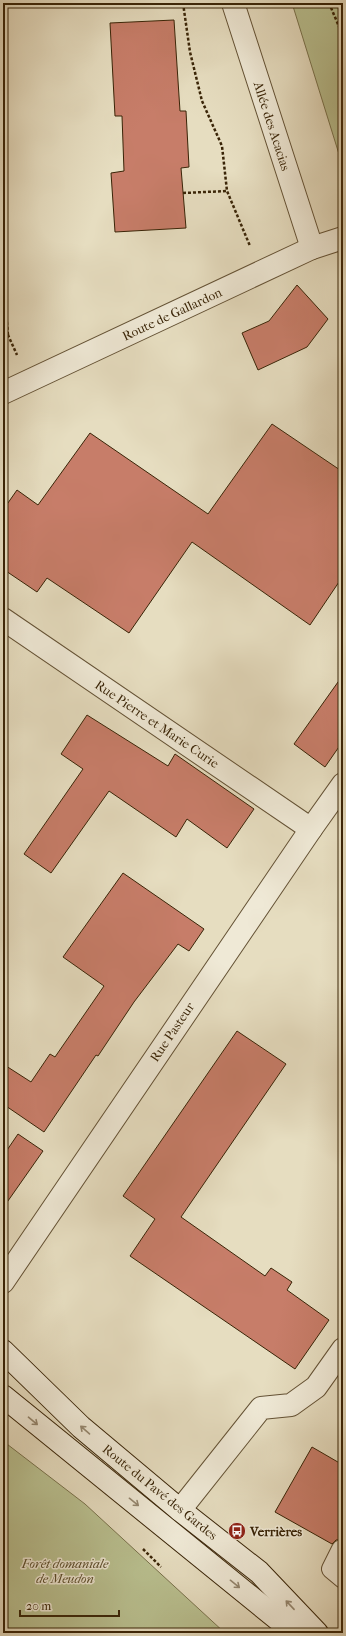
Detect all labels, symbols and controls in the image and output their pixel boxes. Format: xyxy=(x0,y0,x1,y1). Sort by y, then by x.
street label: Allée des Acacias xyxy=(250,79,294,173)
street label: Route de Gallardon xyxy=(120,284,225,344)
street label: Rue Pierre et Marie Curie xyxy=(92,677,222,771)
street label: Rue Pasteur xyxy=(147,999,198,1064)
one-way arrow xyxy=(28,1416,38,1425)
one-way arrow xyxy=(79,1425,90,1434)
street label: Route du Pavé des Gardes xyxy=(100,1441,220,1543)
one-way arrow xyxy=(129,1498,139,1507)
bus stop icon: Verrières xyxy=(227,1521,247,1541)
place label: Verrières xyxy=(249,1524,302,1539)
park label: Forêt domaniale de Meudon xyxy=(21,1556,109,1586)
one-way arrow xyxy=(229,1580,240,1589)
scale bar xyxy=(20,1592,119,1618)
text: 20 m xyxy=(26,1599,51,1613)
one-way arrow xyxy=(285,1600,295,1610)

